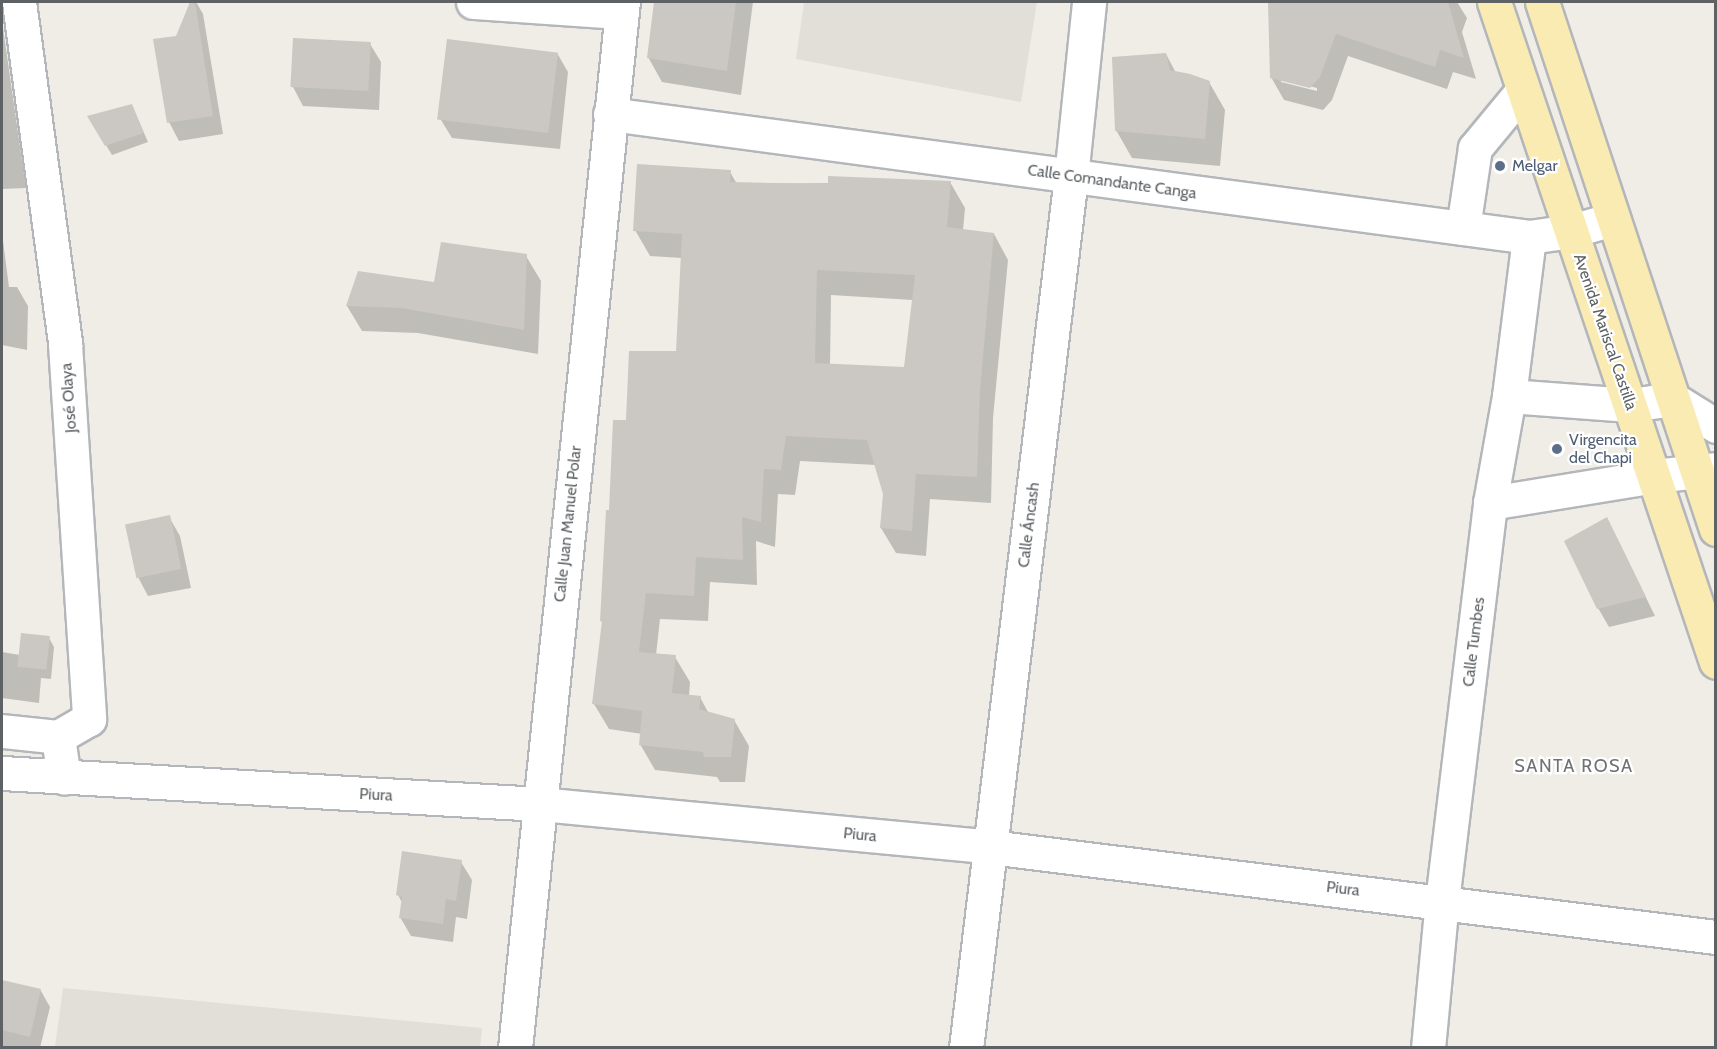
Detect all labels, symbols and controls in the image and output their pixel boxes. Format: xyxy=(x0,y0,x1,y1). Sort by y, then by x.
place label: Melgar xyxy=(1512,156,1557,176)
marker: Melgar xyxy=(1493,159,1507,173)
street label: Calle Comandante Canga xyxy=(1026,161,1198,203)
street label: Avenida Mariscal Castilla xyxy=(1569,251,1641,413)
street label: José Olaya xyxy=(57,362,81,434)
place label: Virgencita del Chapi xyxy=(1569,430,1637,468)
marker: Virgencita del Chapi xyxy=(1550,442,1564,456)
street label: Calle Juan Manuel Polar xyxy=(550,445,586,603)
street label: Calle Áncash xyxy=(1014,481,1044,569)
street label: Calle Tumbes xyxy=(1459,596,1489,688)
district label: SANTA ROSA xyxy=(1514,755,1634,777)
street label: Piura xyxy=(359,785,393,805)
street label: Piura xyxy=(842,824,878,846)
street label: Piura xyxy=(1325,877,1361,901)

